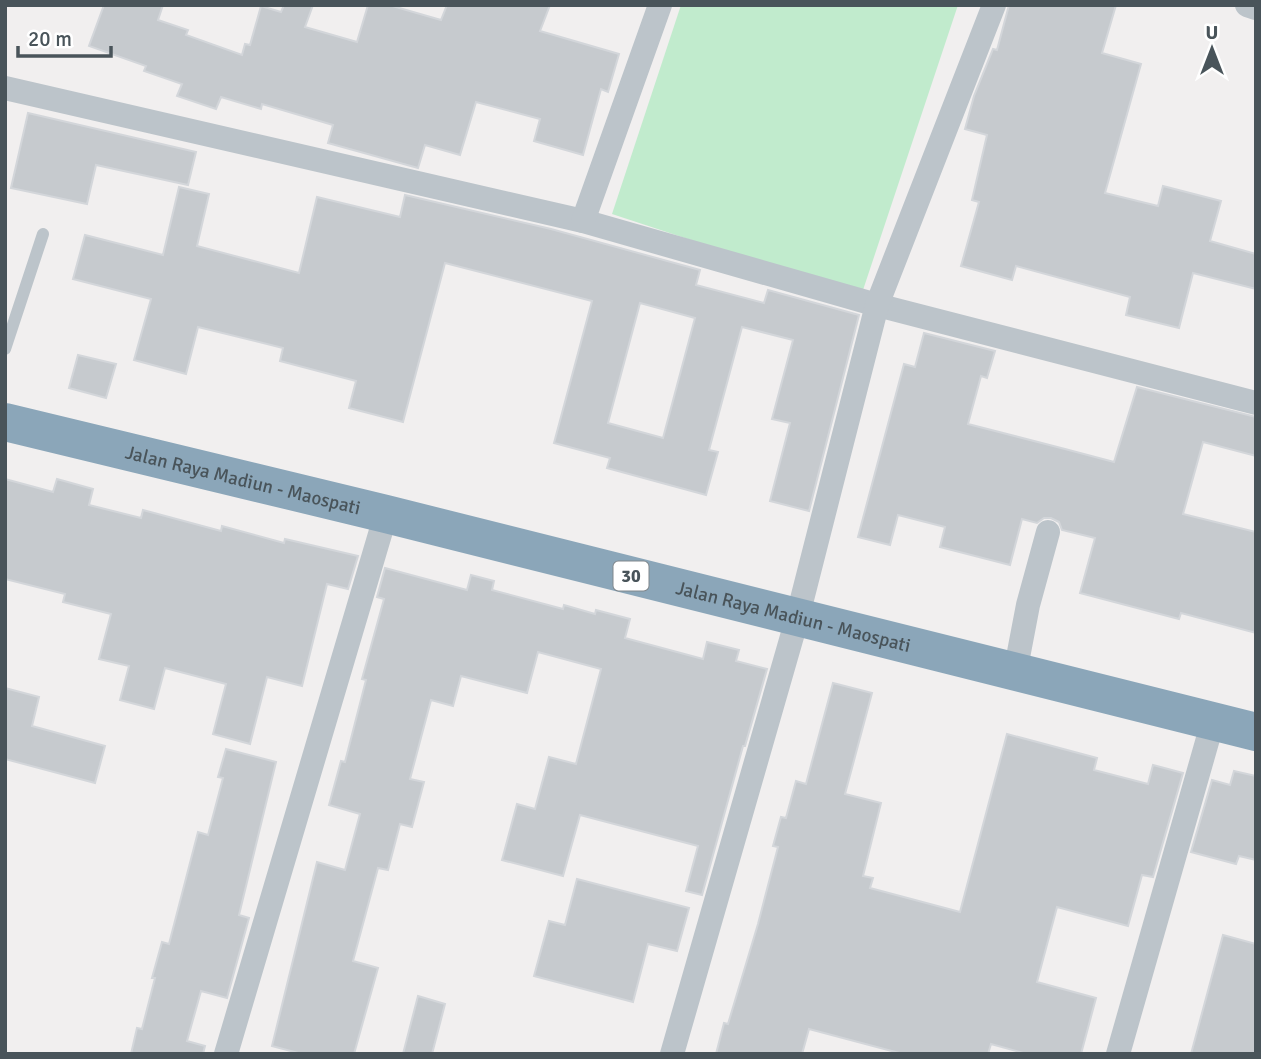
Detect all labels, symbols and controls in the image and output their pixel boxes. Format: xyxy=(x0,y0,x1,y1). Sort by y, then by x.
scale bar xyxy=(18,14,110,58)
north arrow xyxy=(1177,14,1247,84)
text: U xyxy=(1206,21,1218,45)
text: 20 m xyxy=(28,26,72,52)
street label: Jalan Raya Madiun - Maospati xyxy=(123,441,363,520)
road number: 30 xyxy=(614,562,648,590)
street label: Jalan Raya Madiun - Maospati xyxy=(673,576,913,658)

